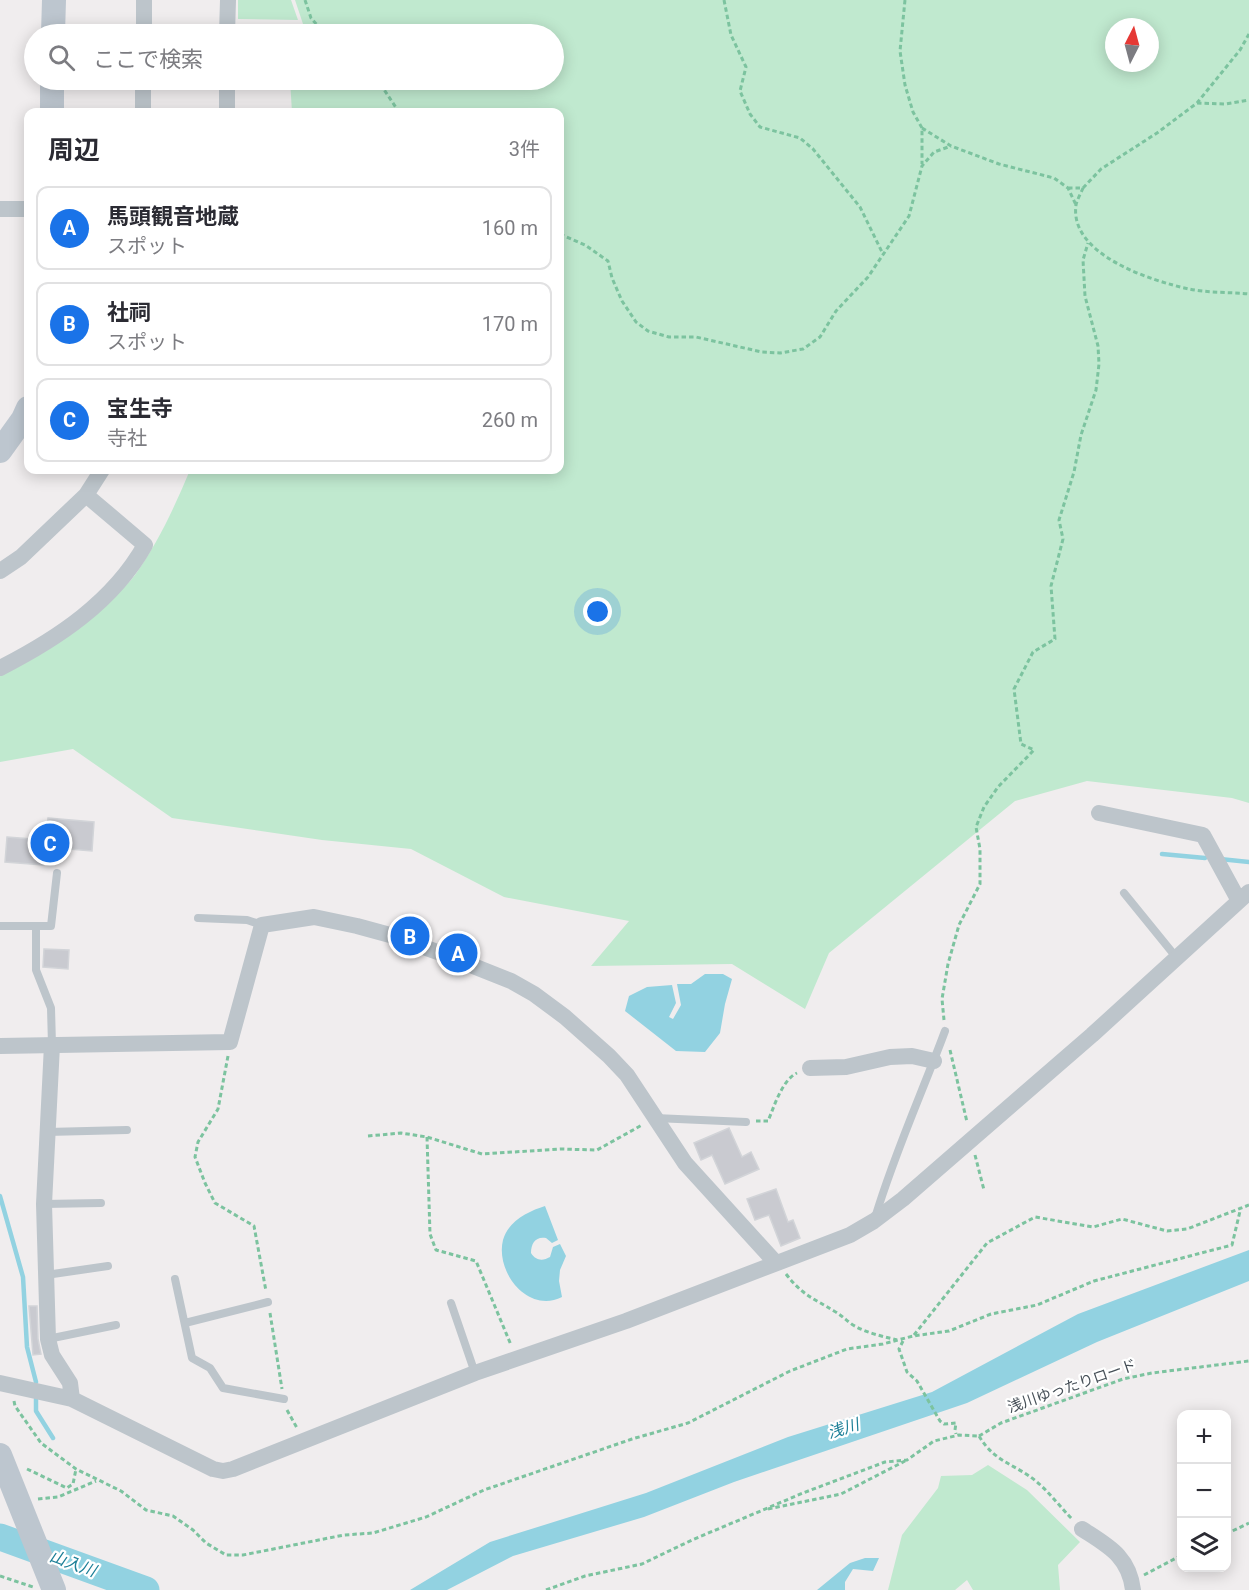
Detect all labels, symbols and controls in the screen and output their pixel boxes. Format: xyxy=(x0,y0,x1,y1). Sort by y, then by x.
north arrow xyxy=(1105,18,1159,72)
search box xyxy=(24,24,564,90)
icon: search xyxy=(45,41,78,74)
text: ここで検索 xyxy=(93,47,203,72)
text: 周辺 xyxy=(48,135,100,165)
text: 3件 xyxy=(509,137,540,161)
text: 馬頭観音地蔵 xyxy=(107,204,239,229)
text: A xyxy=(63,216,76,240)
text: 160 m xyxy=(482,216,538,240)
text: スポット xyxy=(107,234,187,258)
text: 社祠 xyxy=(107,300,151,325)
text: B xyxy=(63,312,76,336)
text: 170 m xyxy=(482,312,538,336)
text: スポット xyxy=(107,330,187,354)
text: 宝生寺 xyxy=(107,396,173,421)
text: C xyxy=(63,408,76,432)
text: 260 m xyxy=(482,408,538,432)
text: 寺社 xyxy=(107,426,147,450)
your location xyxy=(583,597,612,626)
pin: C xyxy=(31,820,70,866)
pin: B xyxy=(390,914,430,958)
pin: A xyxy=(438,930,478,976)
street label: 浅川ゆったりロード xyxy=(1005,1356,1139,1416)
map controls xyxy=(1177,1410,1231,1572)
button: + xyxy=(1177,1410,1231,1464)
water label: 浅川 xyxy=(825,1414,863,1442)
button: − xyxy=(1177,1464,1231,1518)
button: layers xyxy=(1177,1518,1231,1572)
water label: 山入川 xyxy=(47,1546,101,1581)

